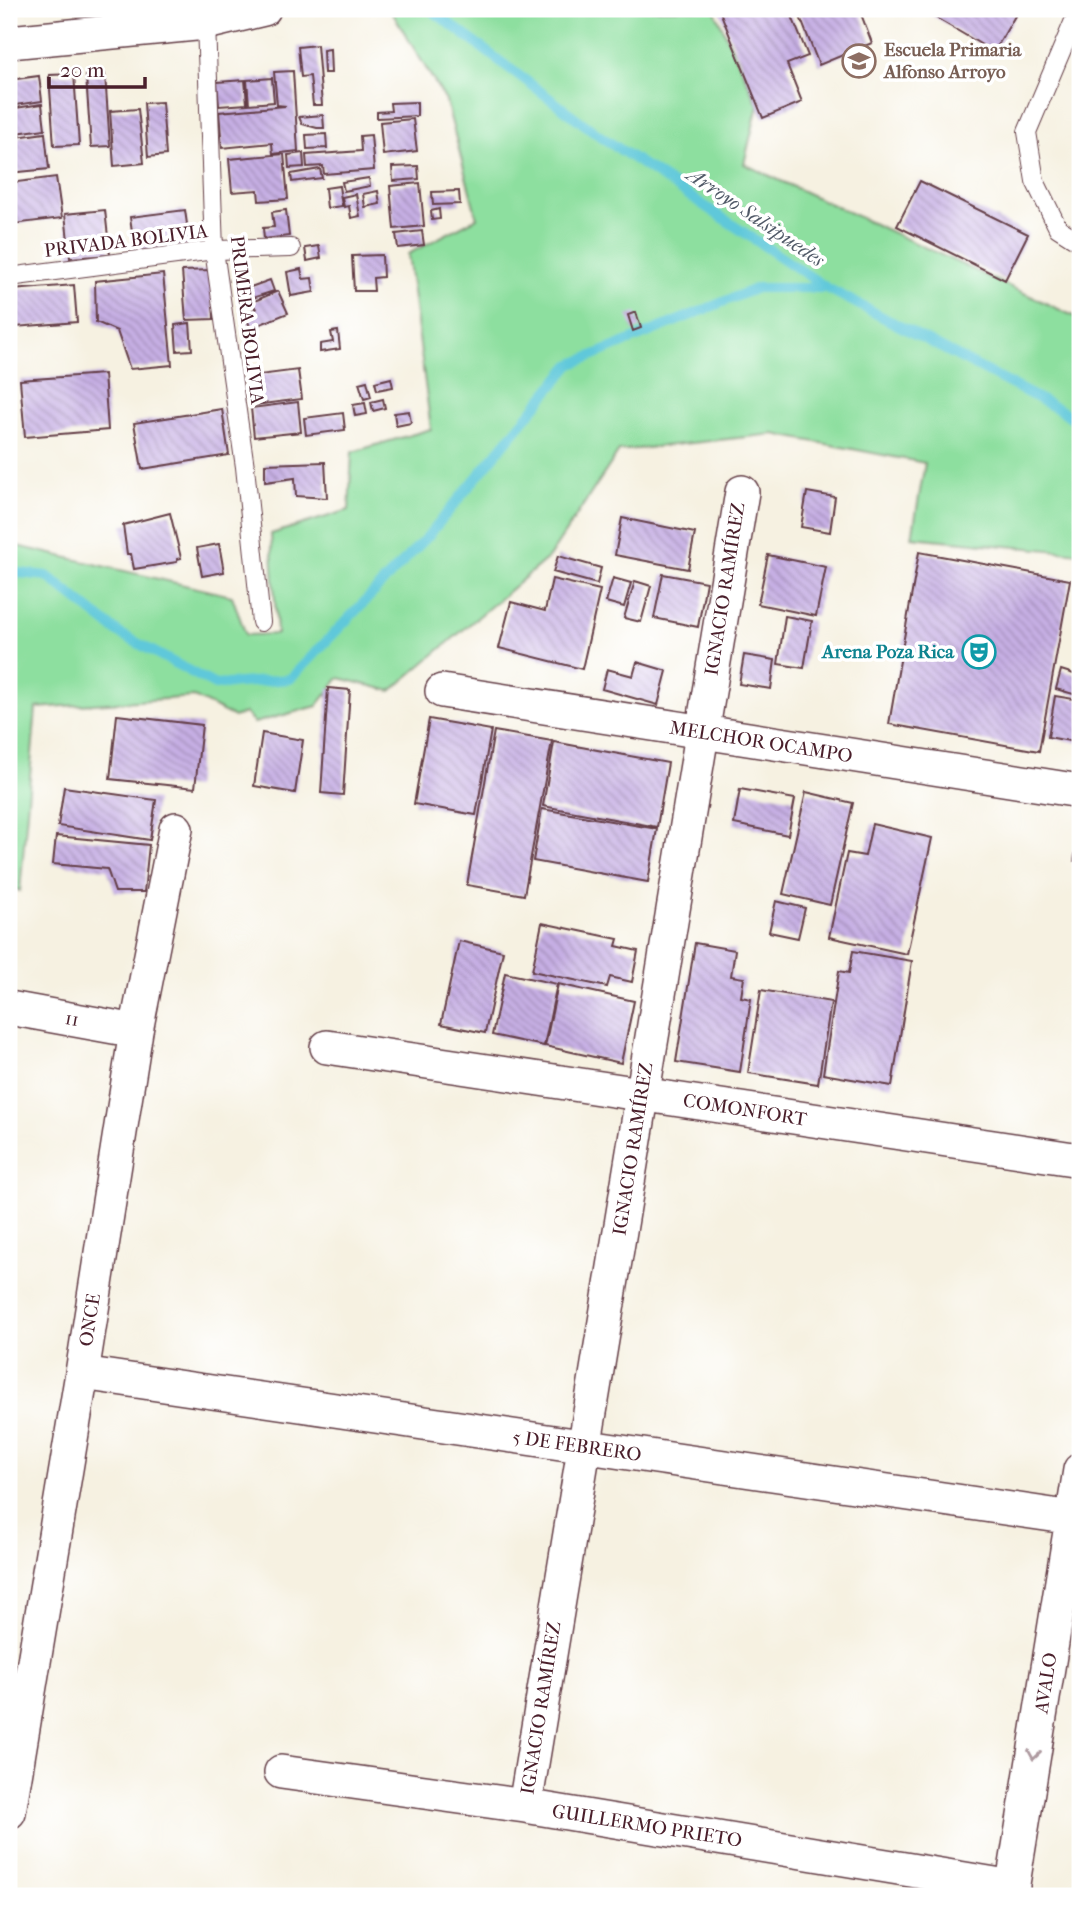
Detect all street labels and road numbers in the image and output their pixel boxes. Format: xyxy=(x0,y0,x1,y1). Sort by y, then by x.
street label: PRIVADA BOLIVIA xyxy=(43,220,210,262)
street label: PRIMERA BOLIVIA xyxy=(226,234,268,406)
street label: IGNACIO RAMÍREZ xyxy=(700,501,750,677)
street label: MELCHOR OCAMPO xyxy=(668,717,854,767)
street label: 11 xyxy=(63,1007,81,1031)
street label: IGNACIO RAMÍREZ xyxy=(608,1061,658,1237)
street label: COMONFORT xyxy=(682,1089,809,1131)
street label: ONCE xyxy=(75,1292,105,1348)
street label: 5 DE FEBRERO xyxy=(511,1426,643,1466)
street label: IGNACIO RAMÍREZ xyxy=(516,1620,566,1796)
street label: AVALO xyxy=(1030,1651,1062,1716)
street label: GUILLERMO PRIETO xyxy=(550,1800,744,1852)

